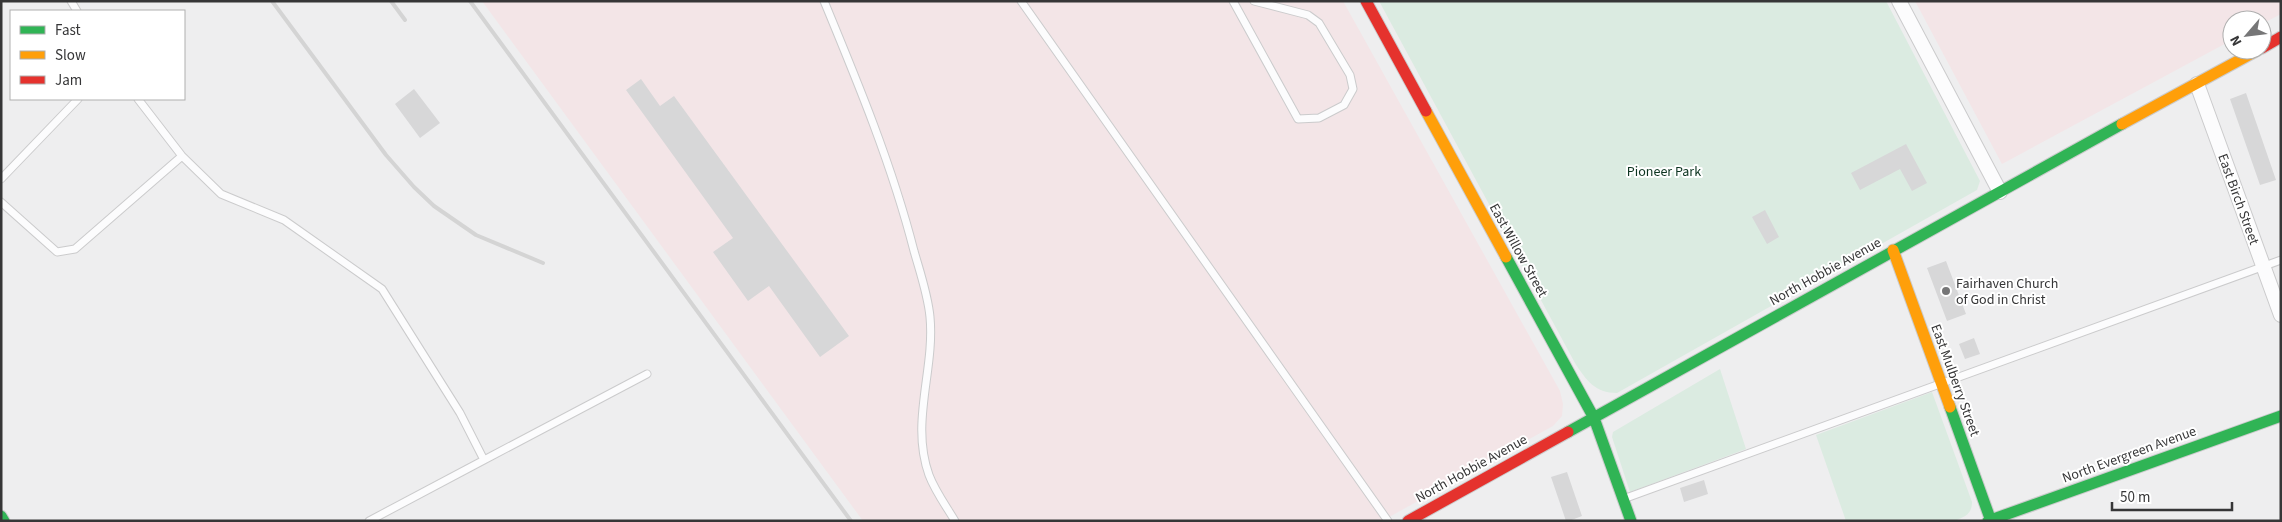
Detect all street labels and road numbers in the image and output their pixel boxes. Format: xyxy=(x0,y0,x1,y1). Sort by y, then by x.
street label: East Birch Street xyxy=(2212,151,2264,248)
street label: East Willow Street xyxy=(1484,200,1552,301)
street label: North Hobbie Avenue xyxy=(1766,233,1885,311)
street label: East Mulberry Street xyxy=(1925,321,1985,439)
street label: North Evergreen Avenue xyxy=(2060,421,2199,489)
street label: North Hobbie Avenue xyxy=(1412,430,1531,508)

